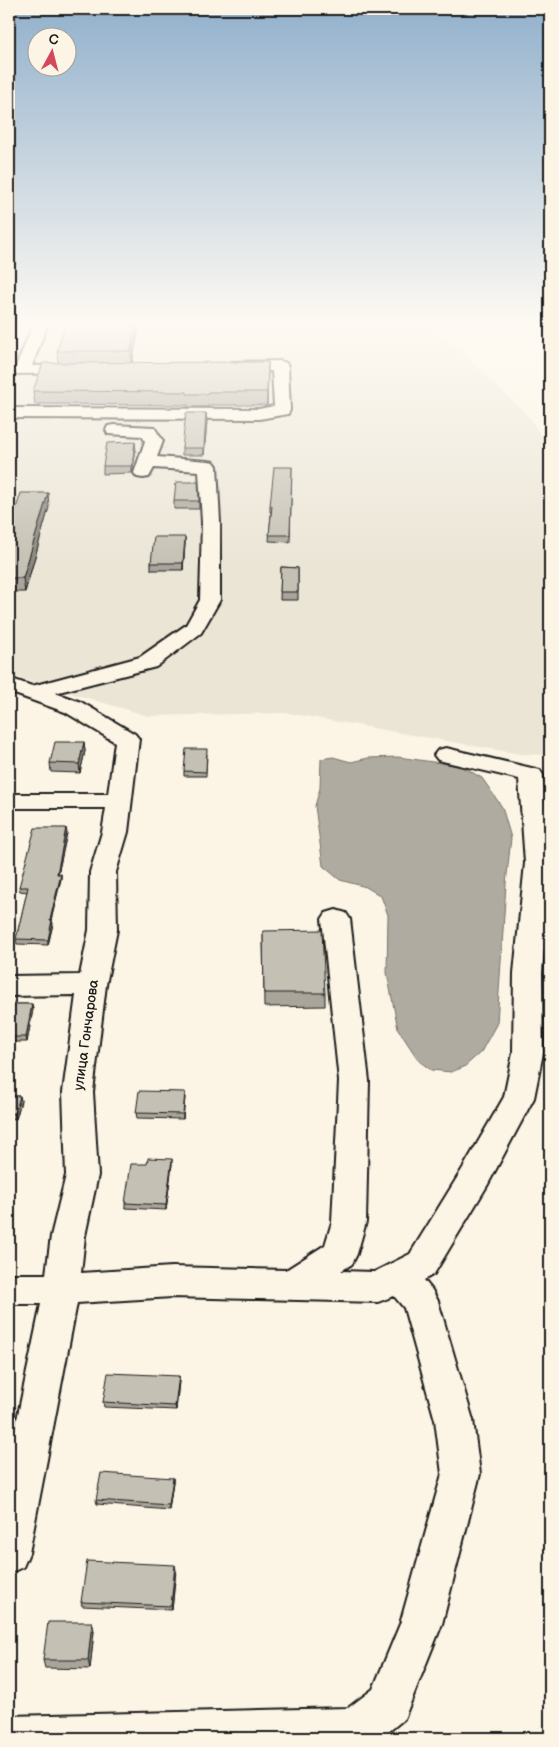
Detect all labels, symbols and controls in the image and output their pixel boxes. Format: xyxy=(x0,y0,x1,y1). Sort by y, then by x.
north arrow xyxy=(28,28,78,78)
text: С xyxy=(48,31,60,49)
street label: улица Гончарова xyxy=(70,978,102,1092)

